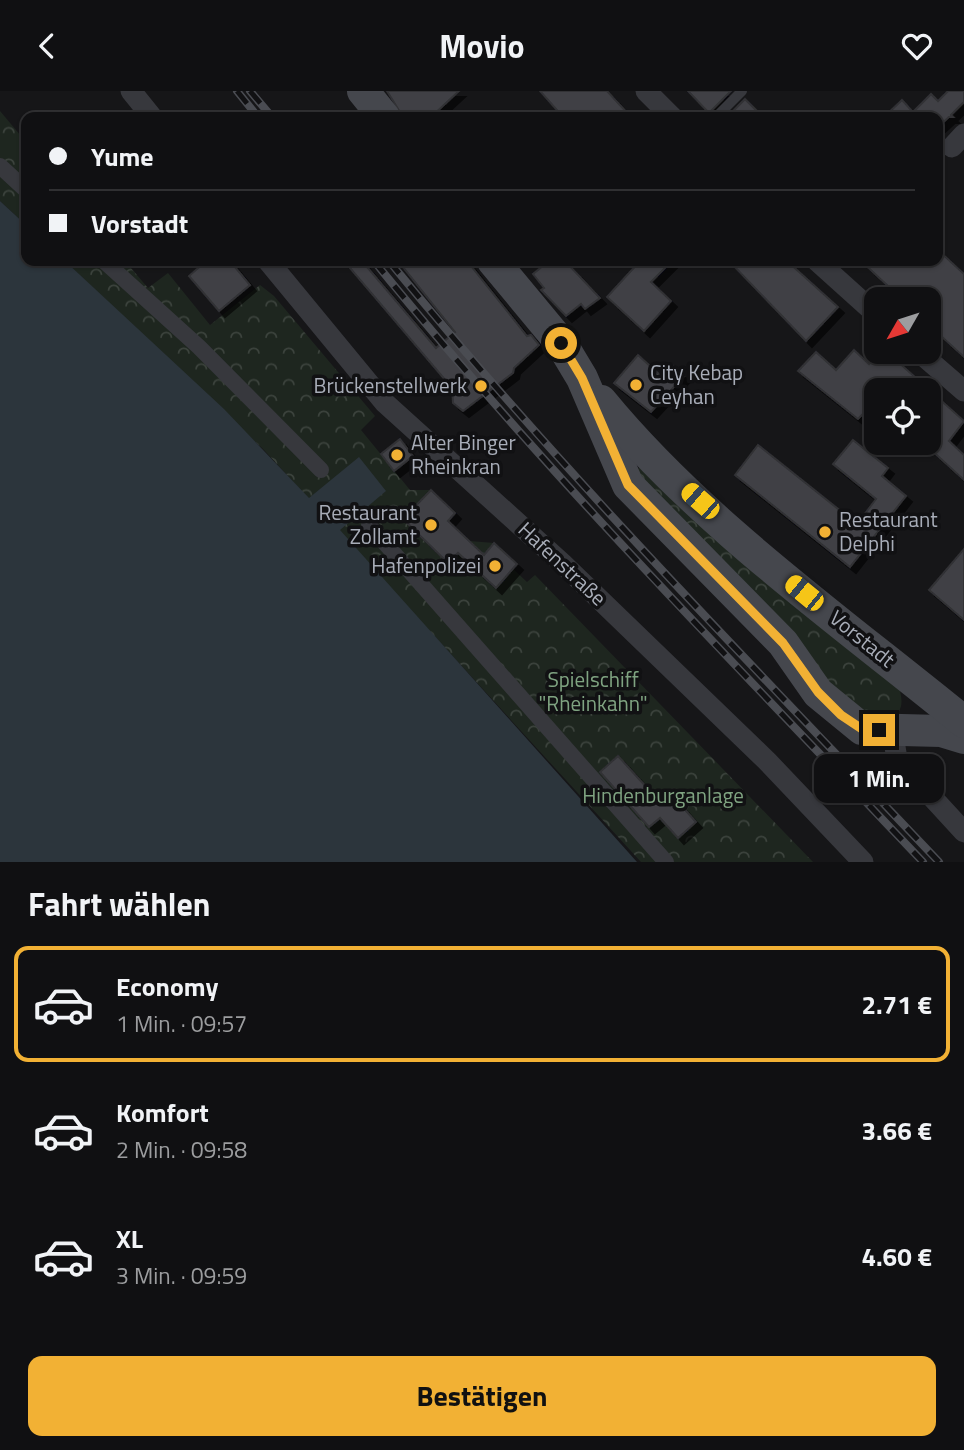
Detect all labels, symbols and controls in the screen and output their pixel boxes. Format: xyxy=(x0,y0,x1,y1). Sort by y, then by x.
text: Movio xyxy=(439,22,525,70)
icon: back xyxy=(28,27,66,65)
icon: heart xyxy=(898,27,936,65)
text: Yume xyxy=(91,137,154,176)
text: Vorstadt xyxy=(91,204,188,243)
north arrow xyxy=(864,287,942,364)
map controls xyxy=(864,287,941,455)
route start xyxy=(545,327,577,359)
place label: City Kebap Ceyhan xyxy=(650,356,743,412)
place label: Brückenstellwerk xyxy=(314,369,467,401)
marker: City Kebap Ceyhan xyxy=(628,377,644,393)
marker: Brückenstellwerk xyxy=(473,378,489,394)
button: locate xyxy=(864,378,941,455)
place label: Alter Binger Rheinkran xyxy=(411,426,516,482)
marker: Alter Binger Rheinkran xyxy=(389,447,405,463)
car xyxy=(678,479,723,523)
place label: Restaurant Zollamt xyxy=(318,496,418,552)
place label: Restaurant Delphi xyxy=(839,503,938,559)
street label: Hafenstraße xyxy=(511,514,614,613)
marker: Restaurant Zollamt xyxy=(423,517,439,533)
marker: Restaurant Delphi xyxy=(817,524,833,540)
place label: Hafenpolizei xyxy=(371,549,481,581)
marker: Hafenpolizei xyxy=(487,558,503,574)
car xyxy=(782,572,827,614)
street label: Vorstadt xyxy=(823,602,903,675)
park label: Spielschiff "Rheinkahn" xyxy=(538,663,648,719)
route end xyxy=(863,714,895,746)
callout: 1 Min. xyxy=(814,755,944,803)
text: 1 Min. xyxy=(848,761,910,796)
park label: Hindenburganlage xyxy=(582,779,744,811)
text: Fahrt wählen xyxy=(28,880,211,928)
text: Economy xyxy=(116,967,218,1006)
icon: car xyxy=(32,973,95,1036)
text: 2.71 € xyxy=(861,985,932,1024)
text: 1 Min. · 09:57 xyxy=(116,1006,247,1041)
text: Komfort xyxy=(116,1093,209,1132)
icon: car xyxy=(32,1099,95,1162)
text: 3.66 € xyxy=(861,1111,932,1150)
text: 2 Min. · 09:58 xyxy=(116,1132,247,1167)
text: XL xyxy=(116,1219,143,1258)
icon: car xyxy=(32,1225,95,1288)
text: 4.60 € xyxy=(861,1237,932,1276)
text: 3 Min. · 09:59 xyxy=(116,1258,247,1293)
button: Bestätigen xyxy=(28,1356,936,1436)

